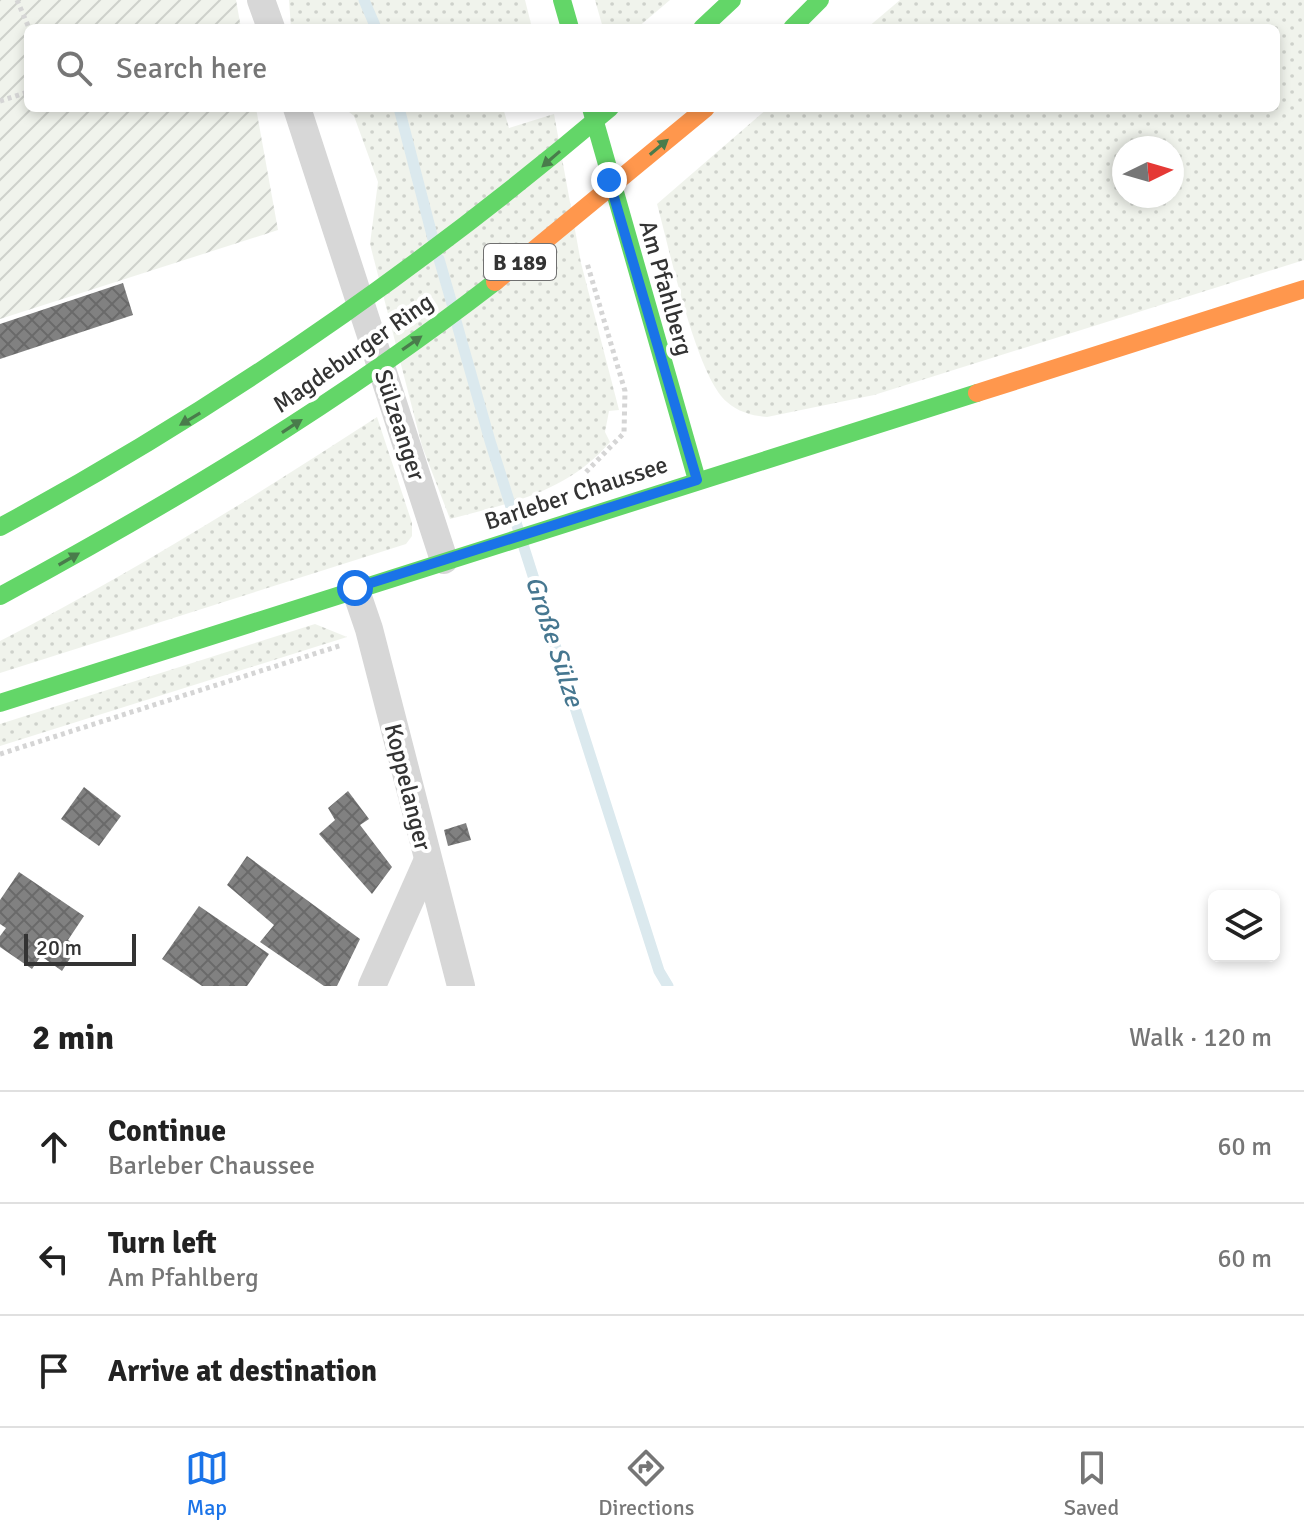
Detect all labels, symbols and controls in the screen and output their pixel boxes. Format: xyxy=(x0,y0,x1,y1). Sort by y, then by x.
search box xyxy=(24,24,1280,112)
icon: search xyxy=(52,46,96,90)
text: Search here xyxy=(116,50,267,87)
north arrow xyxy=(1112,136,1184,208)
one-way arrow xyxy=(649,139,669,156)
one-way arrow xyxy=(542,150,562,167)
route end xyxy=(591,162,627,198)
street label: Am Pfahlberg xyxy=(632,217,700,359)
road number: B 189 xyxy=(484,244,556,280)
street label: Magdeburger Ring xyxy=(267,287,439,419)
one-way arrow xyxy=(401,336,422,351)
street label: Sülzeanger xyxy=(368,366,432,485)
one-way arrow xyxy=(179,412,201,426)
one-way arrow xyxy=(281,419,303,434)
street label: Barleber Chaussee xyxy=(481,449,671,537)
one-way arrow xyxy=(58,552,80,566)
route start xyxy=(337,570,373,606)
water label: Große Sülze xyxy=(518,572,591,712)
street label: Koppelanger xyxy=(378,720,438,854)
map controls xyxy=(1208,890,1280,962)
button: layers xyxy=(1208,890,1280,962)
scale bar xyxy=(24,930,136,966)
text: 20 m xyxy=(36,934,82,961)
text: 2 min xyxy=(32,1017,114,1059)
text: Walk · 120 m xyxy=(1129,1022,1272,1054)
text: Continue xyxy=(108,1113,226,1150)
icon: ahead xyxy=(32,1125,76,1169)
text: 60 m xyxy=(1217,1131,1272,1163)
text: Barleber Chaussee xyxy=(108,1150,315,1182)
text: Turn left xyxy=(108,1225,217,1262)
icon: left xyxy=(32,1237,76,1281)
text: 60 m xyxy=(1217,1243,1272,1275)
text: Am Pfahlberg xyxy=(108,1262,259,1294)
icon: arrive xyxy=(32,1349,76,1393)
text: Arrive at destination xyxy=(108,1353,377,1390)
tab: Map xyxy=(185,1446,229,1521)
tab: Directions xyxy=(598,1446,694,1521)
tab: Saved xyxy=(1064,1446,1119,1521)

